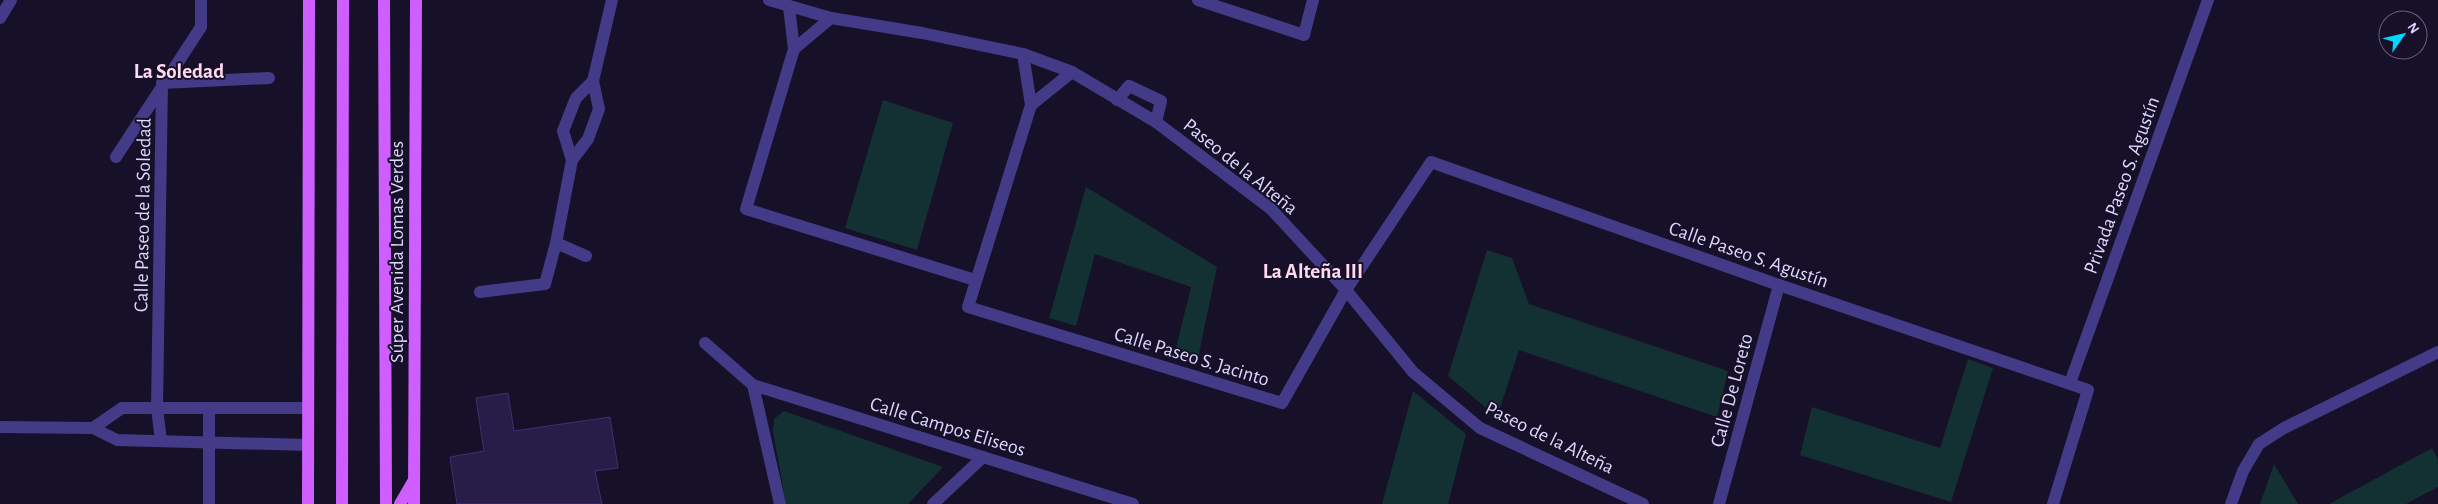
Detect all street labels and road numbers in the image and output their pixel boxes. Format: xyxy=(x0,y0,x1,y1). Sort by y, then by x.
street label: Privada Paseo S. Agustín xyxy=(2081,94,2163,277)
street label: Paseo de la Alteña xyxy=(1179,115,1301,219)
street label: Calle Paseo de la Soledad xyxy=(131,118,155,312)
street label: Súper Avenida Lomas Verdes xyxy=(387,141,407,363)
street label: Calle Paseo S. Agustín xyxy=(1666,218,1831,292)
street label: Calle Paseo S. Jacinto xyxy=(1112,324,1272,390)
street label: Calle De Loreto xyxy=(1707,331,1757,449)
street label: Calle Campos Eliseos xyxy=(868,394,1028,460)
street label: Paseo de la Alteña xyxy=(1482,398,1617,478)

